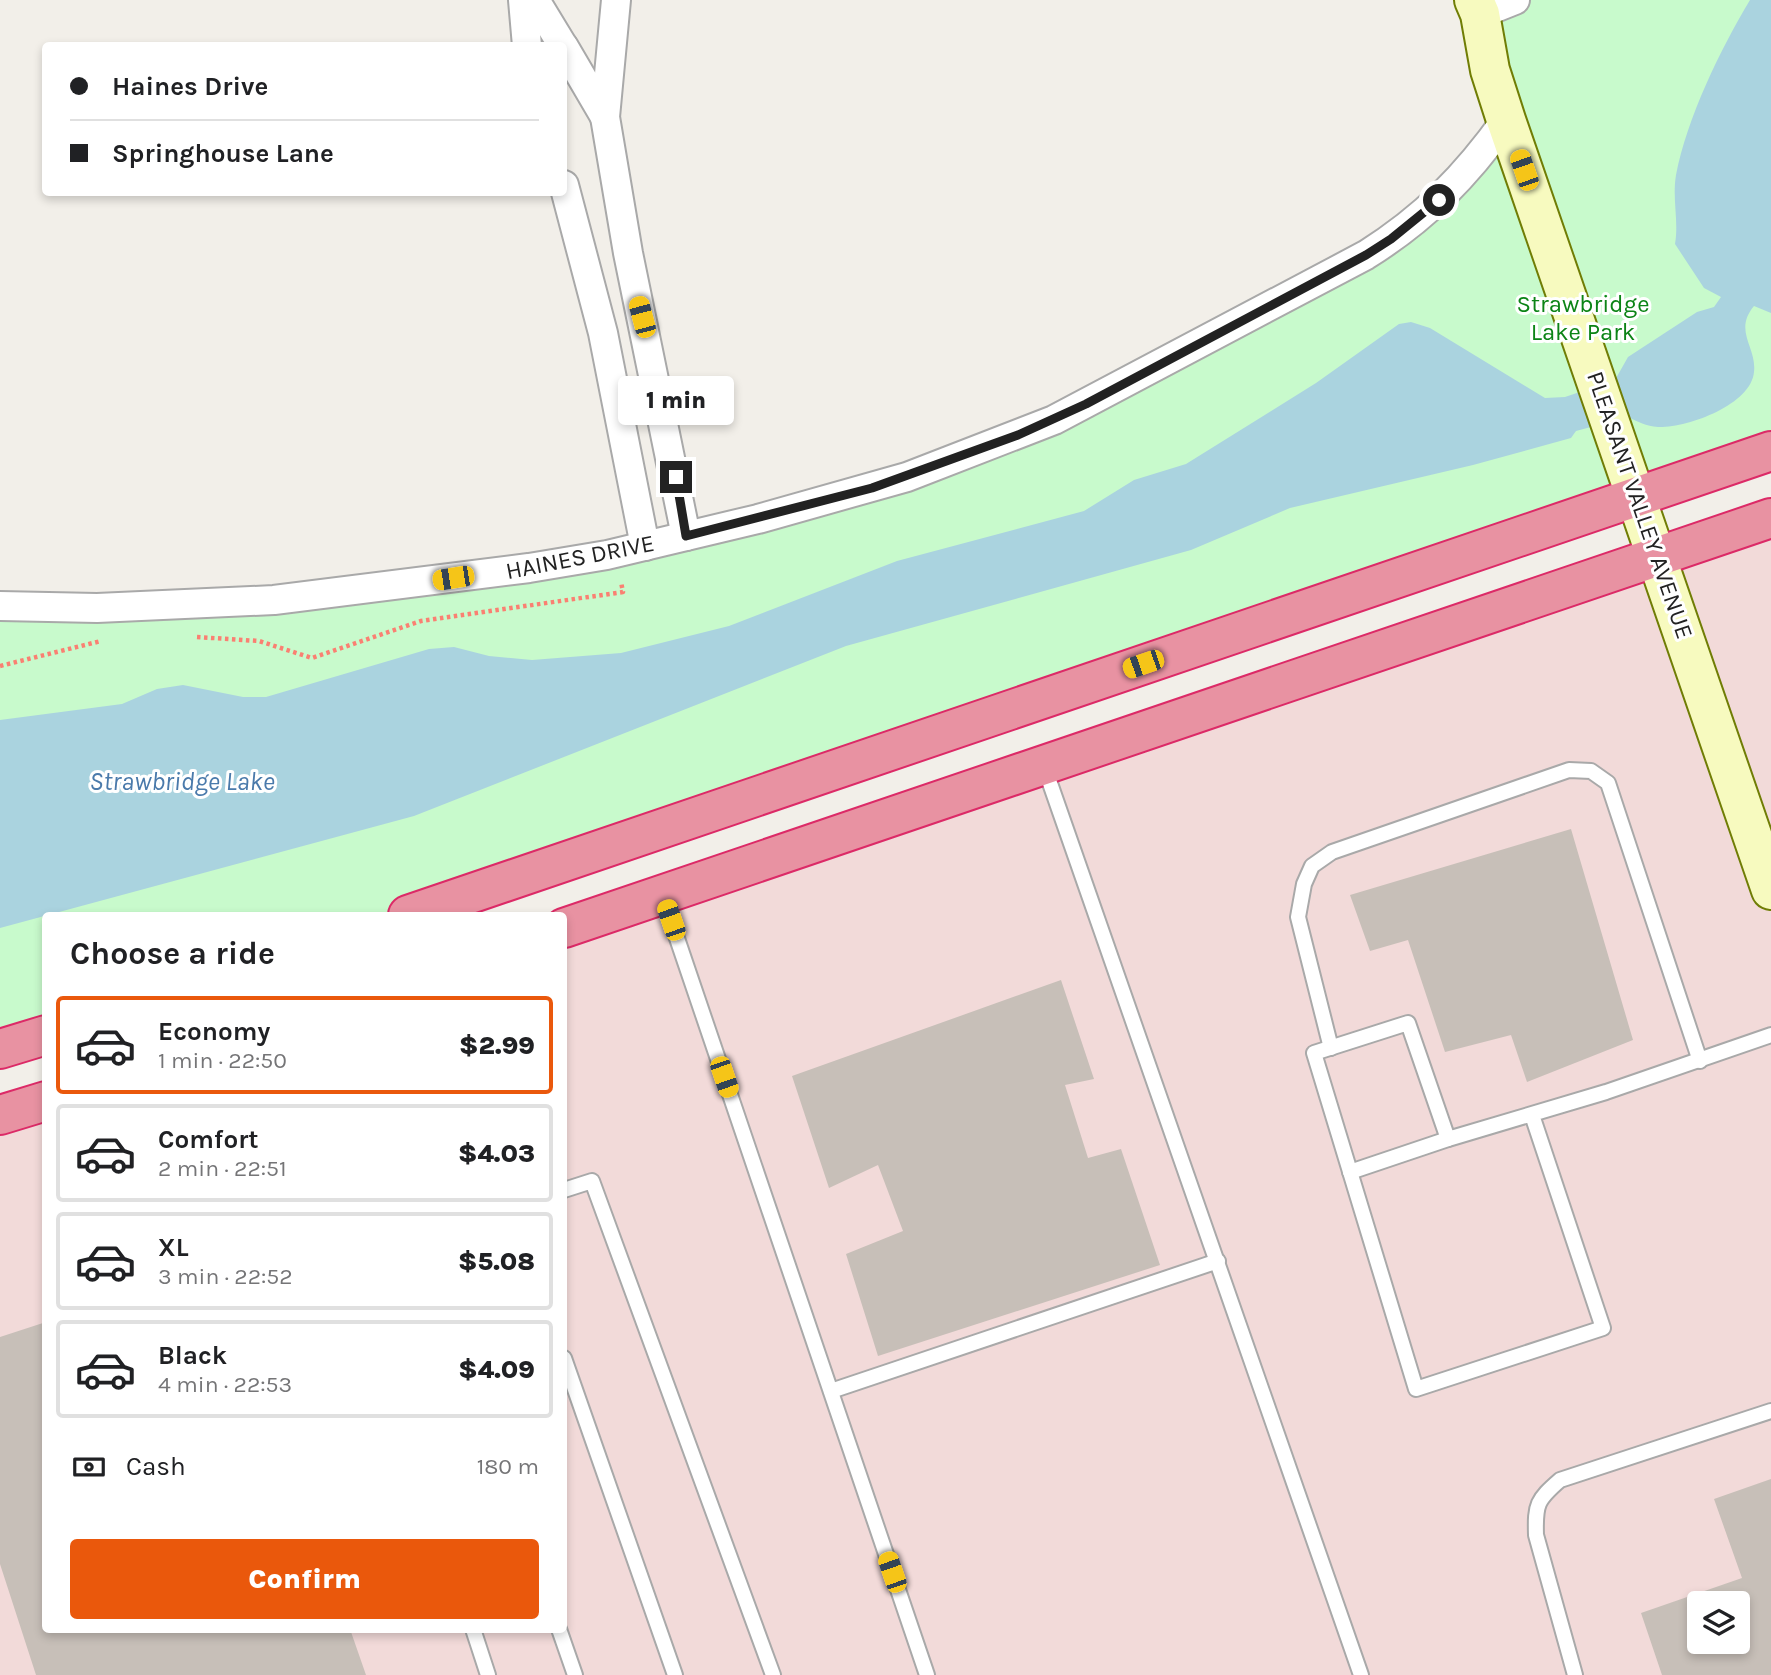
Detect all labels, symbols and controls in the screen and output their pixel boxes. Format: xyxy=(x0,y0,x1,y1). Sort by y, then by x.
text: Haines Drive xyxy=(112,71,268,102)
text: Springhouse Lane xyxy=(112,138,334,169)
car xyxy=(1508,147,1541,193)
route start xyxy=(1423,184,1455,216)
park label: Strawbridge Lake Park xyxy=(1517,290,1649,346)
car xyxy=(627,294,658,340)
street label: PLEASANT VALLEY AVENUE xyxy=(1581,368,1699,642)
callout: 1 min xyxy=(618,376,734,424)
text: 1 min xyxy=(646,387,706,414)
route end xyxy=(660,461,692,493)
street label: HAINES DRIVE xyxy=(503,529,657,585)
car xyxy=(431,564,476,592)
car xyxy=(1120,647,1167,681)
water label: Strawbridge Lake xyxy=(89,766,275,797)
car xyxy=(655,897,688,943)
text: Choose a ride xyxy=(70,935,275,972)
icon: car xyxy=(74,1014,137,1077)
text: Economy xyxy=(158,1016,270,1047)
text: $2.99 xyxy=(459,1030,535,1061)
text: 1 min · 22:50 xyxy=(158,1047,287,1074)
car xyxy=(708,1054,741,1100)
icon: car xyxy=(74,1122,137,1185)
text: Comfort xyxy=(158,1124,259,1155)
text: $4.03 xyxy=(458,1138,535,1169)
text: 2 min · 22:51 xyxy=(158,1155,287,1182)
icon: car xyxy=(74,1230,137,1293)
text: XL xyxy=(158,1232,189,1263)
text: $5.08 xyxy=(458,1246,535,1277)
text: 3 min · 22:52 xyxy=(158,1263,293,1290)
icon: car xyxy=(74,1338,137,1401)
text: Black xyxy=(158,1340,227,1371)
text: $4.09 xyxy=(458,1354,535,1385)
text: 4 min · 22:53 xyxy=(158,1371,292,1398)
icon: cash xyxy=(70,1448,108,1486)
text: Cash xyxy=(126,1451,186,1482)
text: 180 m xyxy=(477,1453,539,1480)
button: Confirm xyxy=(70,1539,539,1619)
car xyxy=(876,1549,909,1595)
map controls xyxy=(1687,1591,1750,1654)
button: layers xyxy=(1687,1591,1750,1654)

